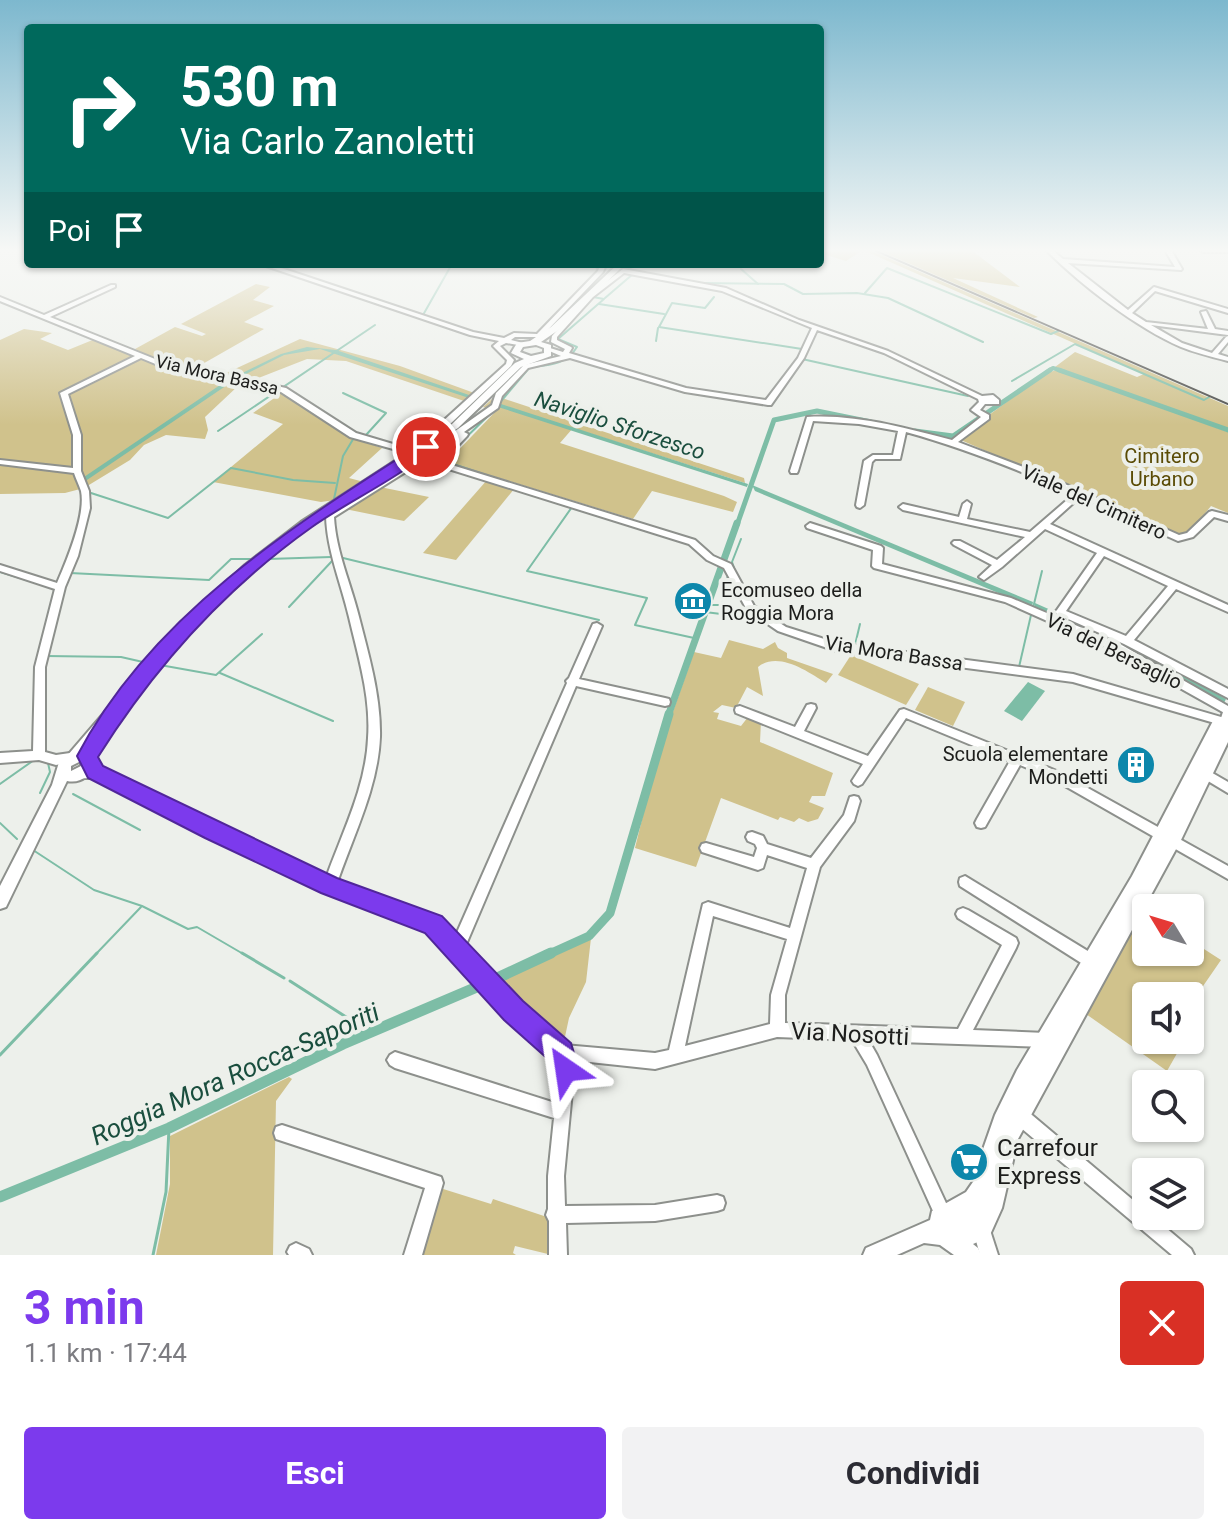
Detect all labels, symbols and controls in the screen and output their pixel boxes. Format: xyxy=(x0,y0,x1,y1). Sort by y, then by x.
text: 530 m xyxy=(180,54,339,120)
icon: right xyxy=(48,56,152,160)
text: Via Carlo Zanoletti xyxy=(180,121,475,163)
icon: arrive xyxy=(107,208,151,252)
text: Poi xyxy=(48,213,91,248)
street label: Via Mora Bassa xyxy=(154,350,281,399)
water label: Naviglio Sforzesco xyxy=(531,386,708,465)
pin xyxy=(392,413,460,481)
icon: arrive xyxy=(404,425,448,469)
park label: Cimitero Urbano xyxy=(1124,444,1200,491)
street label: Viale del Cimitero xyxy=(1018,459,1170,545)
place label: Ecomuseo della Roggia Mora xyxy=(721,578,862,625)
museum icon: Ecomuseo della Roggia Mora xyxy=(672,580,714,622)
street label: Via del Bersaglio xyxy=(1042,608,1186,694)
street label: Via Mora Bassa xyxy=(823,630,965,676)
place label: Scuola elementare Mondetti xyxy=(943,742,1108,789)
building icon: Scuola elementare Mondetti xyxy=(1115,744,1157,786)
north arrow xyxy=(1132,894,1204,966)
map controls xyxy=(1132,894,1204,1230)
button: sound xyxy=(1132,982,1204,1054)
water label: Roggia Mora Rocca-Saporiti xyxy=(86,996,385,1151)
street label: Via Nosotti xyxy=(790,1017,910,1051)
position arrow xyxy=(524,1028,608,1112)
button: search xyxy=(1132,1070,1204,1142)
place label: Carrefour Express xyxy=(997,1134,1098,1190)
supermarket icon: Carrefour Express xyxy=(948,1141,990,1183)
button: layers xyxy=(1132,1158,1204,1230)
text: 3 min xyxy=(24,1279,145,1336)
button: close xyxy=(1120,1281,1204,1365)
text: 1.1 km · 17:44 xyxy=(24,1338,187,1368)
button: Esci xyxy=(24,1427,606,1519)
button: Condividi xyxy=(622,1427,1204,1519)

